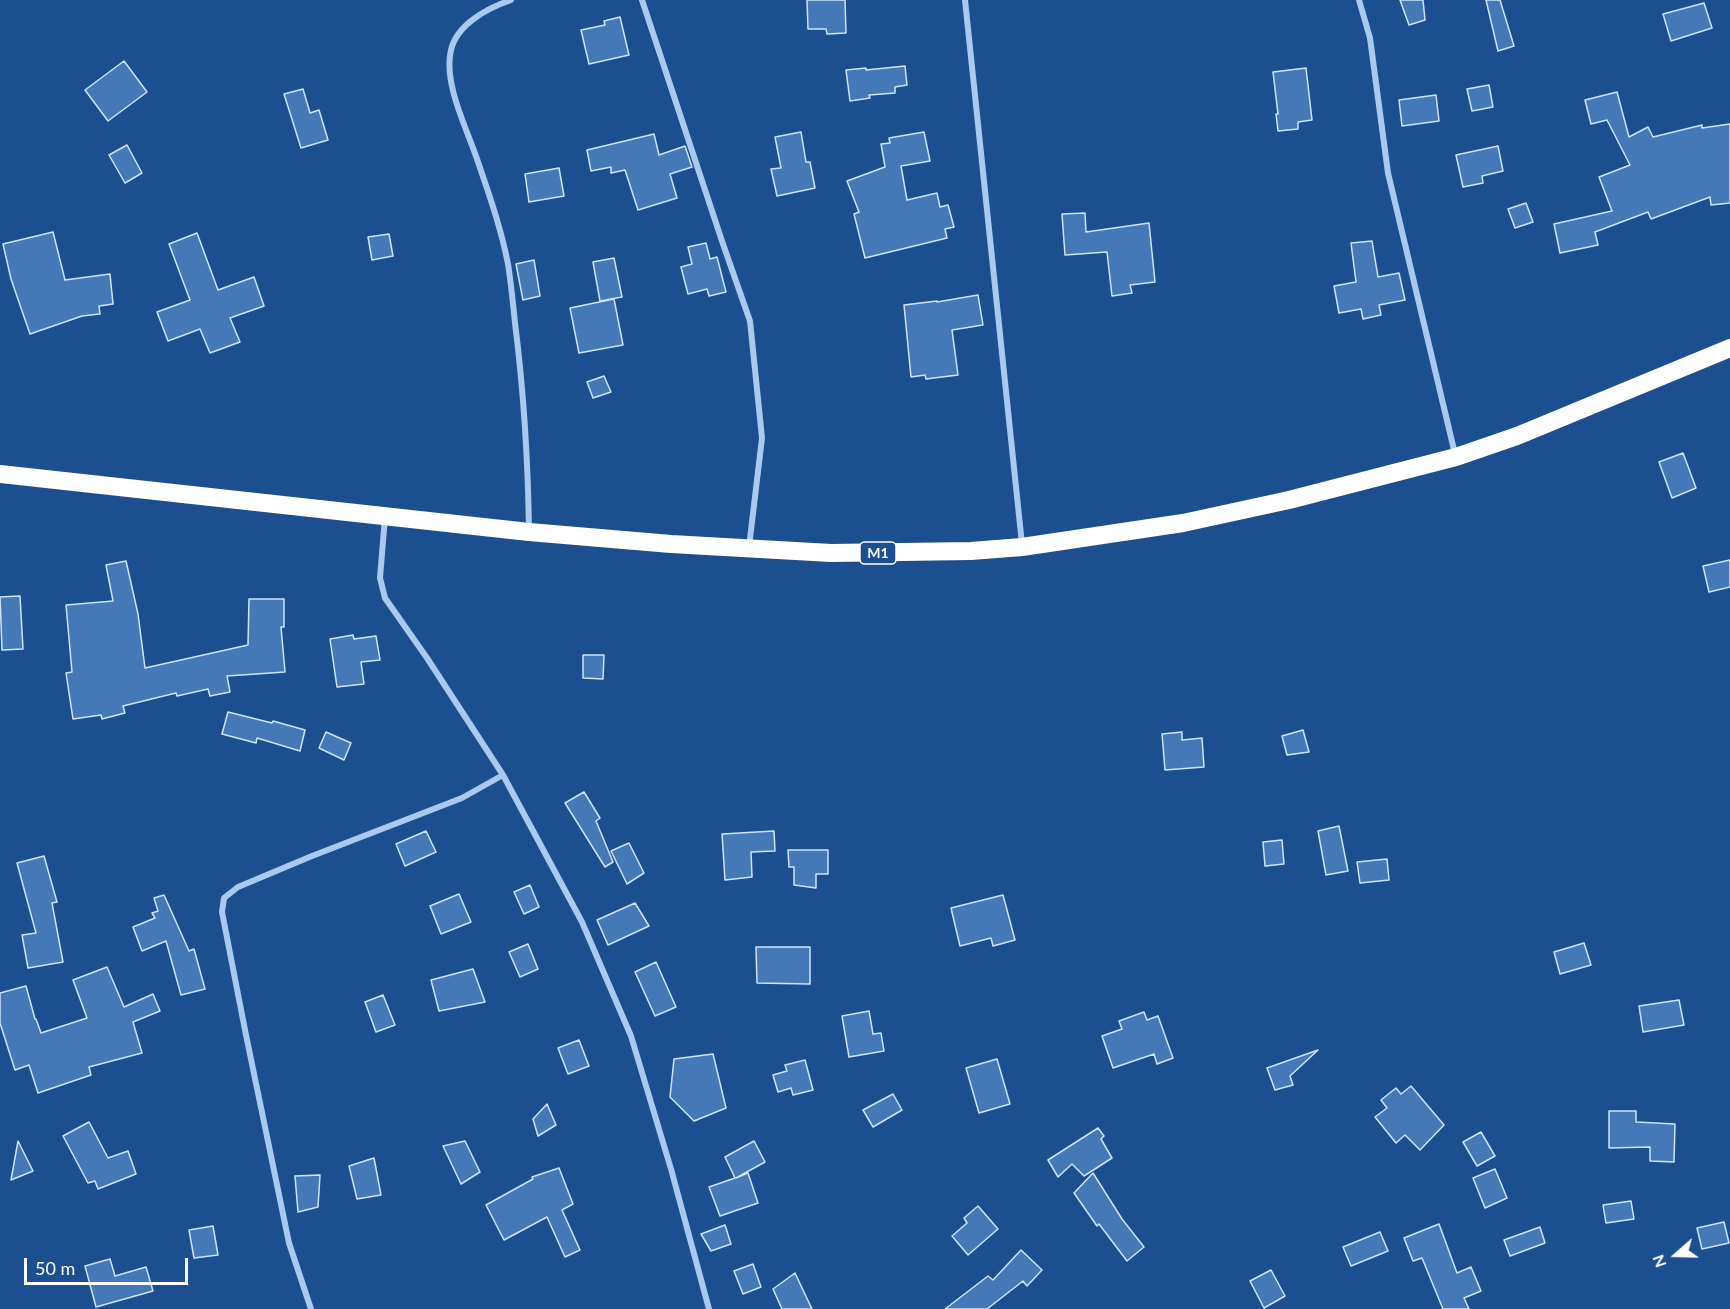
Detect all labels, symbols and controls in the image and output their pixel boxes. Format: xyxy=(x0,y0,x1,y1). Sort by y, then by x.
road number: M1 xyxy=(860,542,896,564)
north arrow xyxy=(1646,1225,1706,1285)
scale bar xyxy=(27,1246,190,1284)
text: N xyxy=(1648,1252,1670,1270)
text: 50 m xyxy=(35,1257,75,1279)

